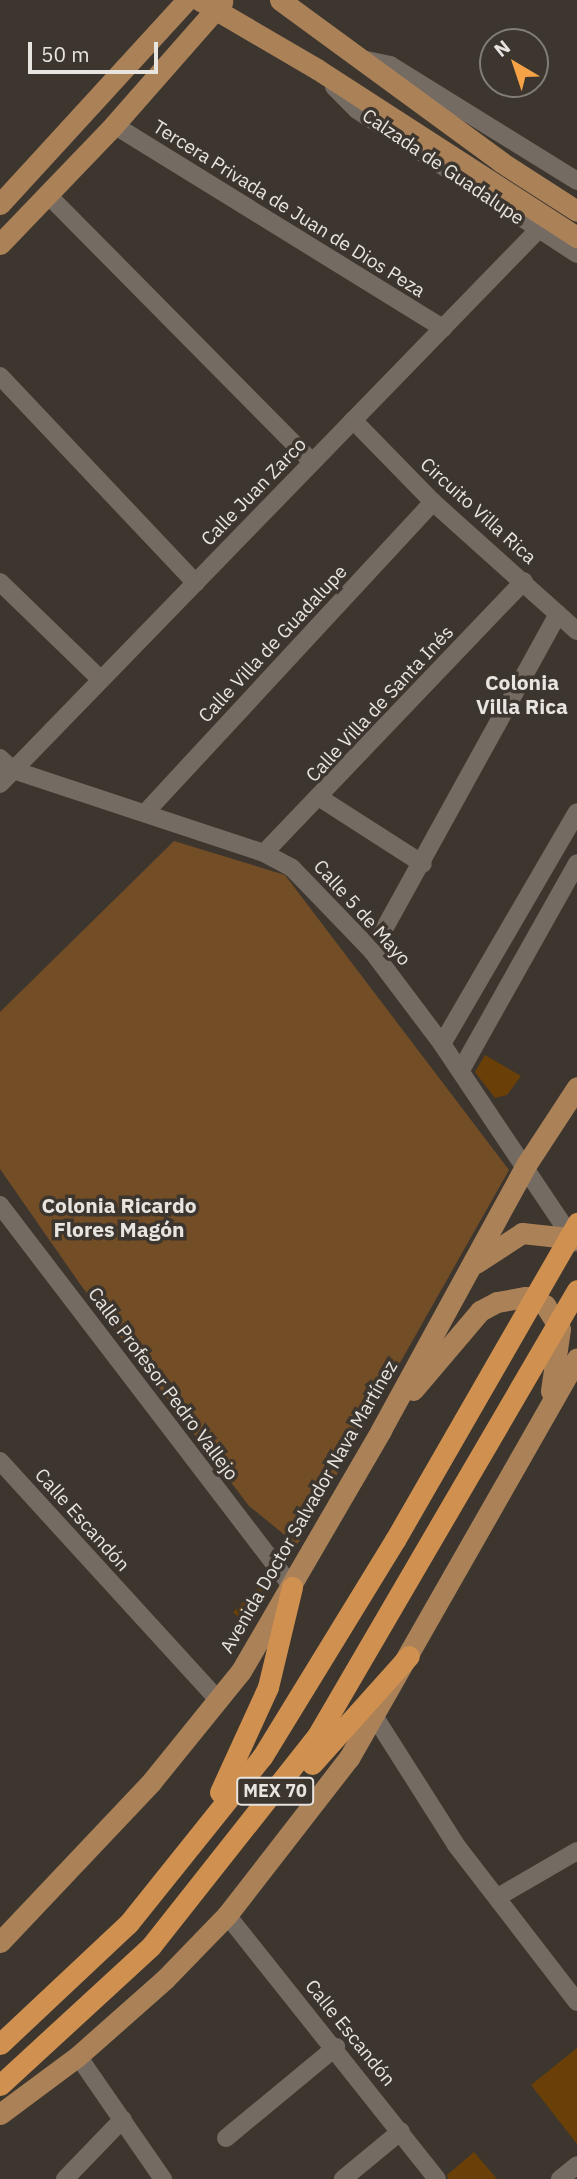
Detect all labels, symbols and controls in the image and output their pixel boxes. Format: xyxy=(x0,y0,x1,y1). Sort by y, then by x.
scale bar xyxy=(32,28,161,72)
north arrow xyxy=(479,28,549,98)
text: N xyxy=(489,35,515,62)
text: 50 m xyxy=(41,40,90,68)
street label: Calzada de Guadalupe xyxy=(358,104,528,230)
street label: Tercera Privada de Juan de Dios Peza xyxy=(149,115,429,303)
street label: Calle Juan Zarco xyxy=(197,433,311,551)
street label: Circuito Villa Rica xyxy=(415,453,541,569)
street label: Calle Villa de Guadalupe xyxy=(194,561,352,727)
street label: Calle Villa de Santa Inés xyxy=(302,621,458,787)
district label: Colonia Villa Rica xyxy=(476,669,568,719)
street label: Calle 5 de Mayo xyxy=(309,855,415,971)
district label: Colonia Ricardo Flores Magón xyxy=(41,1192,197,1242)
street label: Calle Profesor Pedro Vallejo xyxy=(83,1283,243,1485)
street label: Avenida Doctor Salvador Nava Martínez xyxy=(216,1357,402,1657)
street label: Calle Escandón xyxy=(30,1464,134,1576)
road number: MEX 70 xyxy=(235,1776,315,1806)
street label: Calle Escandón xyxy=(300,1975,400,2091)

